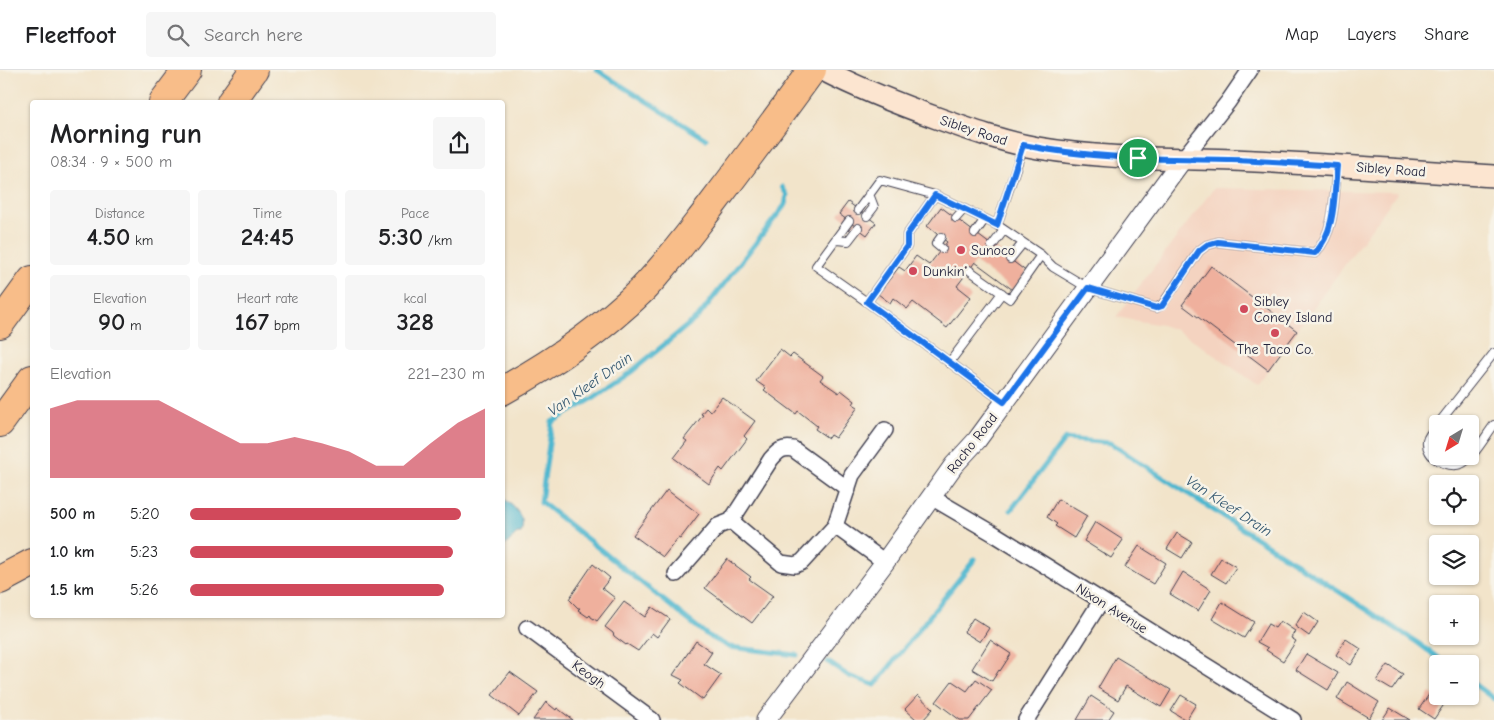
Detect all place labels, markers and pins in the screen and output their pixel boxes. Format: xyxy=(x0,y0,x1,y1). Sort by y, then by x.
pin xyxy=(1117,137,1159,179)
place label: Sunoco xyxy=(971,242,1015,259)
marker: Sunoco xyxy=(955,244,967,256)
place label: Dunkin' xyxy=(923,263,967,280)
marker: Dunkin' xyxy=(907,265,919,277)
place label: Sibley Coney Island xyxy=(1254,293,1332,326)
marker: Sibley Coney Island xyxy=(1238,303,1250,315)
marker: The Taco Co. xyxy=(1269,327,1281,339)
place label: The Taco Co. xyxy=(1237,341,1313,358)

